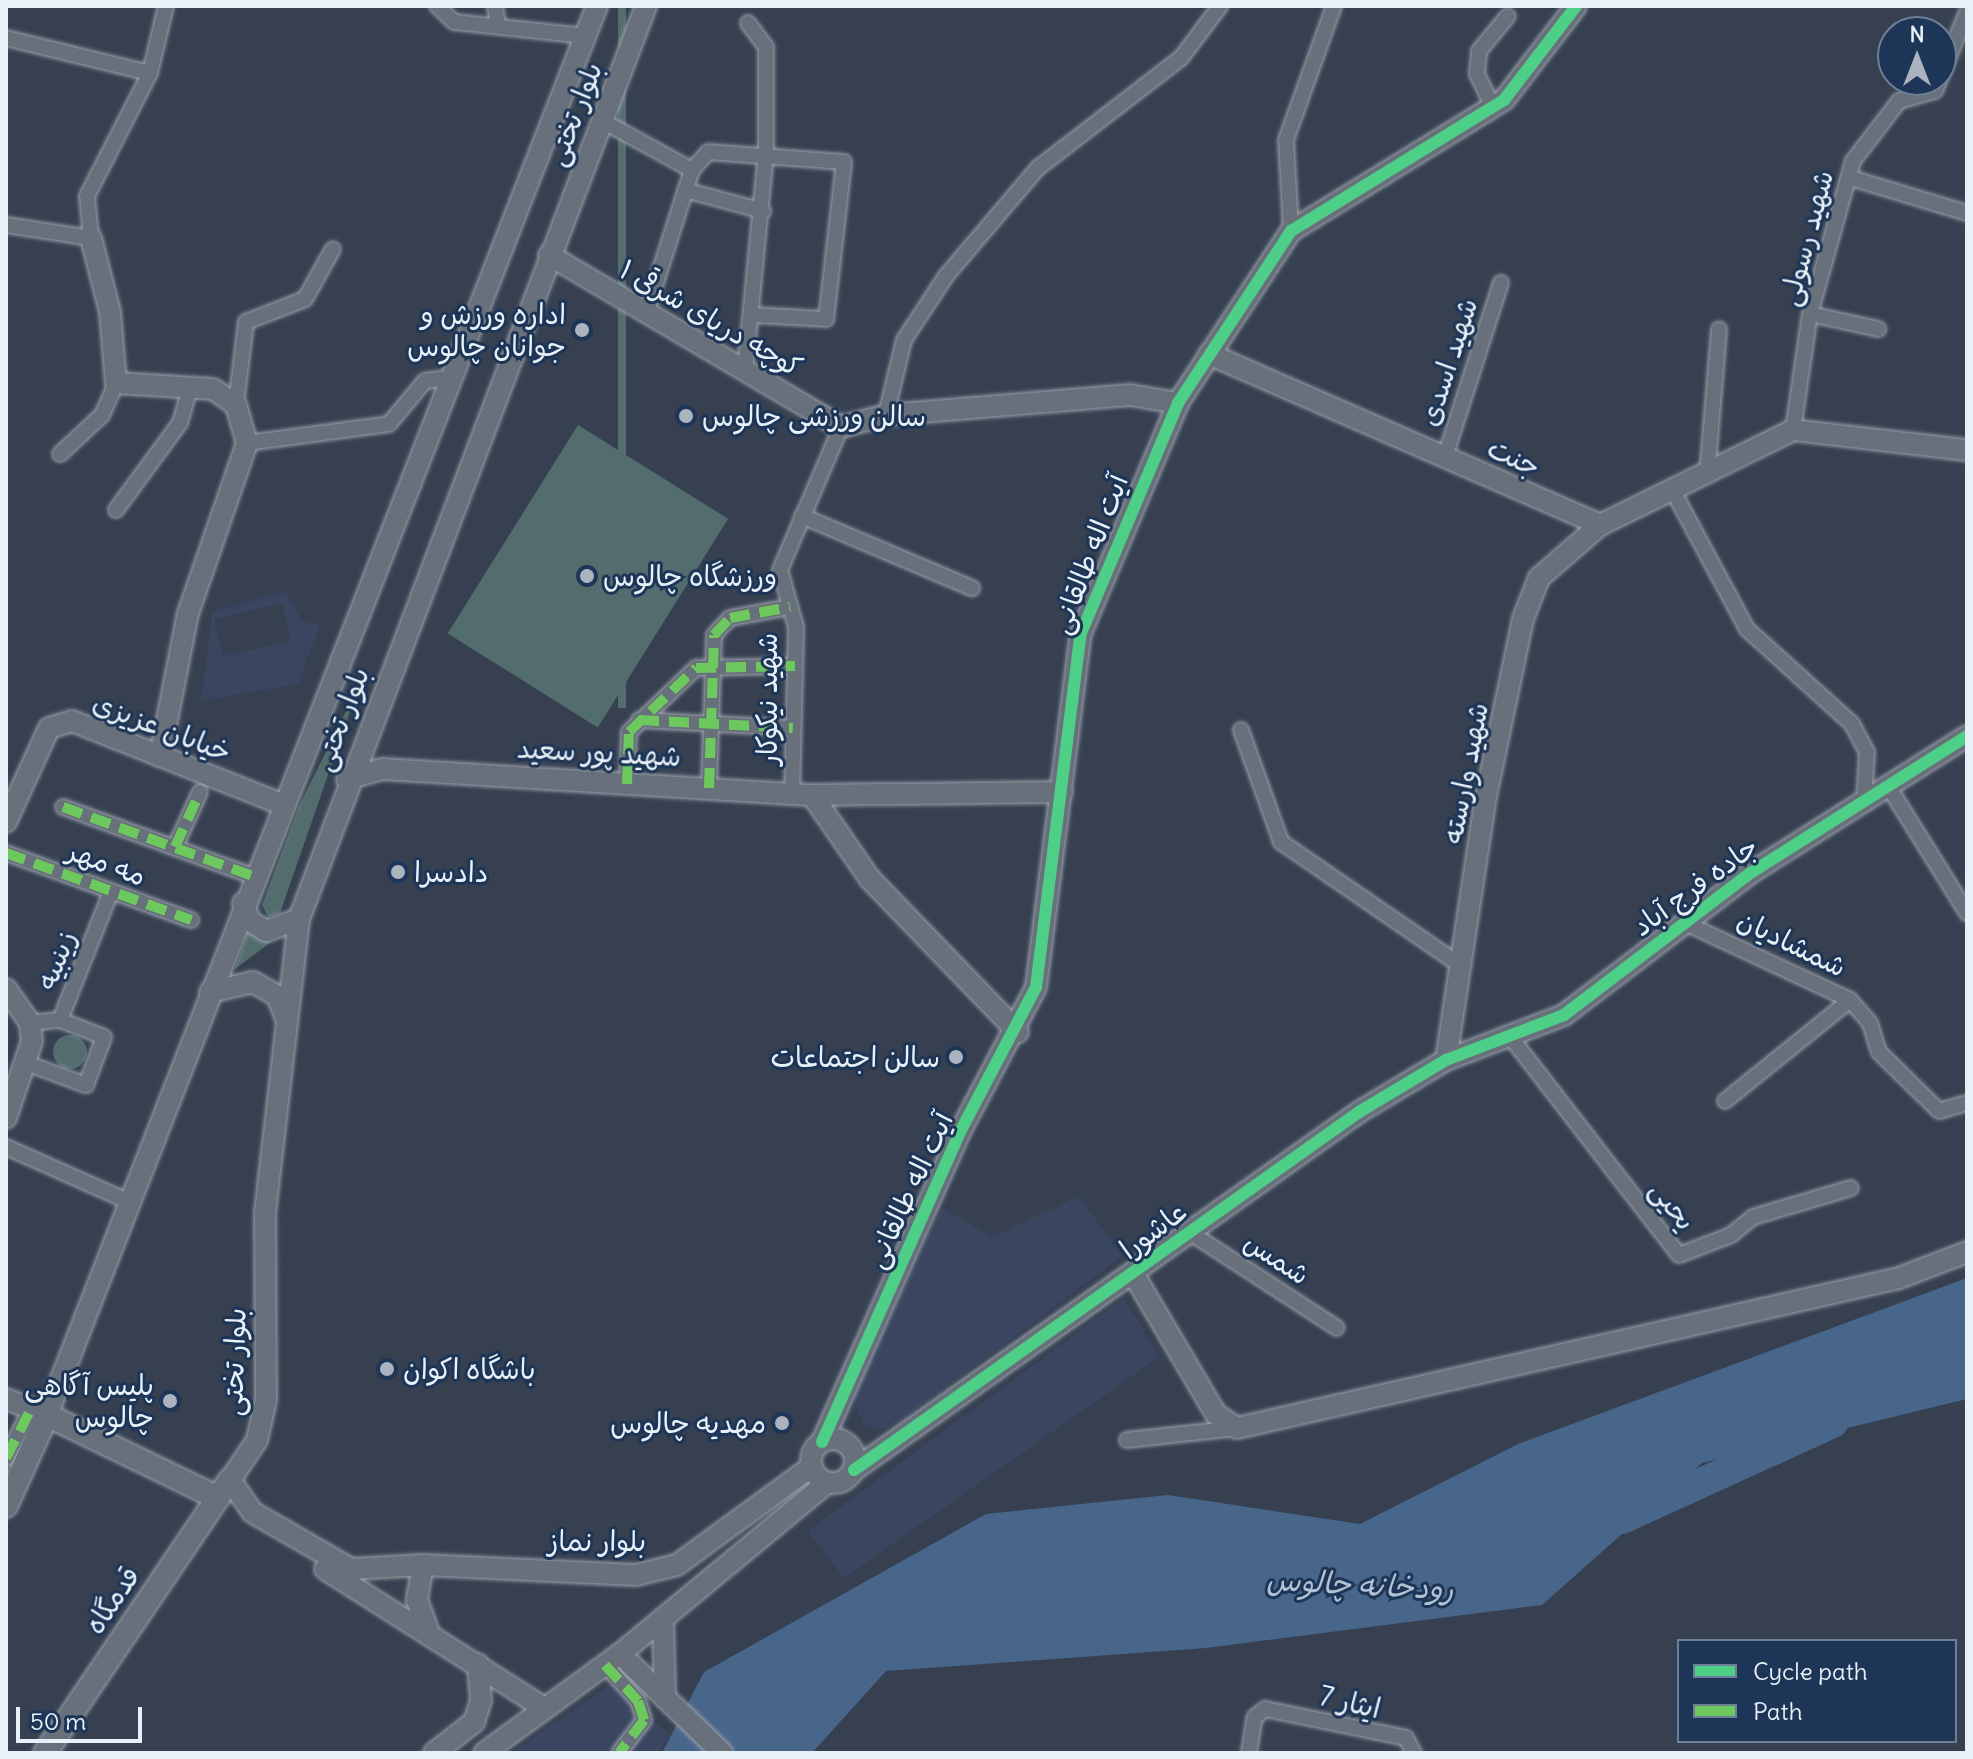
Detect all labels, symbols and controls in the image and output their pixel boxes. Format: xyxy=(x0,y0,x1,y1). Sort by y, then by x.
north arrow xyxy=(1877,16,1957,96)
text: N xyxy=(1909,20,1925,48)
street label: بلوار تختی xyxy=(539,57,609,171)
street label: شهید رسولی xyxy=(1772,166,1840,310)
street label: کوچه دریای شرقی ۱ xyxy=(614,252,808,384)
street label: شهید اسدی xyxy=(1412,294,1484,430)
place label: اداره ورزش و جوانان چالوس xyxy=(407,297,566,363)
marker: اداره ورزش و جوانان چالوس xyxy=(573,321,591,339)
place label: سالن ورزشی چالوس xyxy=(702,399,926,433)
marker: سالن ورزشی چالوس xyxy=(677,407,695,425)
street label: جنت xyxy=(1482,431,1546,483)
street label: آیت اله طالقانی xyxy=(1043,469,1135,639)
place label: ورزشگاه چالوس xyxy=(603,559,777,593)
marker: ورزشگاه چالوس xyxy=(578,567,596,585)
street label: شهید نیکوکار xyxy=(750,633,784,765)
street label: بلوار تختی xyxy=(306,662,376,776)
street label: خیابان عزیزی xyxy=(88,685,236,769)
street label: شهید وارسته xyxy=(1435,700,1495,846)
street label: شهید پور سعید xyxy=(516,731,682,773)
street label: جاده فرج آباد xyxy=(1626,829,1764,943)
street label: مه مهر xyxy=(63,833,151,893)
place label: دادسرا xyxy=(414,855,488,889)
marker: دادسرا xyxy=(389,863,407,881)
street label: شمشادیان xyxy=(1732,902,1852,984)
street label: زینبیه xyxy=(29,926,83,994)
place label: سالن اجتماعات xyxy=(770,1040,940,1074)
marker: سالن اجتماعات xyxy=(947,1048,965,1066)
street label: آیت اله طالقانی xyxy=(858,1107,960,1273)
street label: یحیی xyxy=(1643,1173,1703,1237)
street label: عاشورا xyxy=(1113,1194,1193,1266)
street label: شمس xyxy=(1238,1224,1316,1292)
street label: بلوار تختی xyxy=(215,1307,253,1417)
place label: باشگاه اکوان xyxy=(403,1352,536,1386)
marker: باشگاه اکوان xyxy=(378,1360,396,1378)
place label: پلیس آگاهی چالوس xyxy=(24,1368,154,1434)
marker: پلیس آگاهی چالوس xyxy=(161,1392,179,1410)
place label: مهدیه چالوس xyxy=(610,1406,766,1440)
marker: مهدیه چالوس xyxy=(773,1414,791,1432)
street label: بلوار نماز xyxy=(548,1524,646,1558)
street label: قدمگاه xyxy=(77,1560,147,1640)
water label: رودخانه چالوس xyxy=(1265,1561,1455,1607)
legend xyxy=(1677,1639,1957,1743)
text: Cycle path xyxy=(1753,1656,1868,1686)
street label: ایثار 7 xyxy=(1316,1679,1384,1725)
scale bar xyxy=(20,1691,146,1741)
text: Path xyxy=(1753,1696,1803,1726)
text: 50 m xyxy=(30,1706,86,1736)

